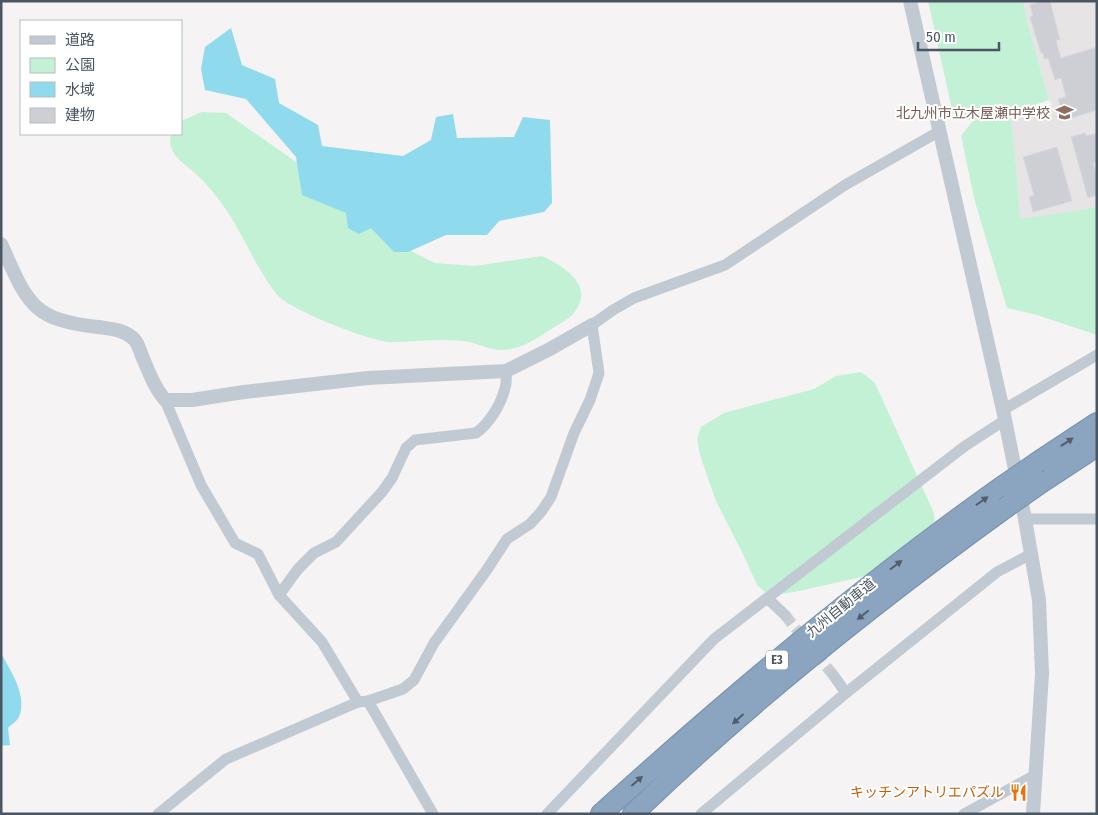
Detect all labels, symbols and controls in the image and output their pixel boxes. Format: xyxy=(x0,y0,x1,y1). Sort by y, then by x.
legend xyxy=(20,20,182,135)
scale bar xyxy=(918,20,999,52)
text: 50 m xyxy=(926,28,956,46)
text: 道路 xyxy=(65,31,95,49)
text: 公園 xyxy=(65,56,95,74)
text: 水域 xyxy=(65,81,95,99)
school or university icon: 北九州市立木屋瀬中学校 xyxy=(1054,103,1074,123)
place label: 北九州市立木屋瀬中学校 xyxy=(896,105,1050,122)
text: 建物 xyxy=(65,106,95,124)
one-way arrow xyxy=(1061,437,1074,447)
one-way arrow xyxy=(975,496,989,506)
one-way arrow xyxy=(889,560,903,570)
street label: 九州自動車道 xyxy=(803,575,879,641)
one-way arrow xyxy=(857,610,870,621)
road number: E3 xyxy=(766,650,788,670)
one-way arrow xyxy=(733,713,745,725)
one-way arrow xyxy=(631,775,643,787)
restaurant icon: キッチンアトリエパズル xyxy=(1008,782,1028,802)
place label: キッチンアトリエパズル xyxy=(850,784,1004,801)

